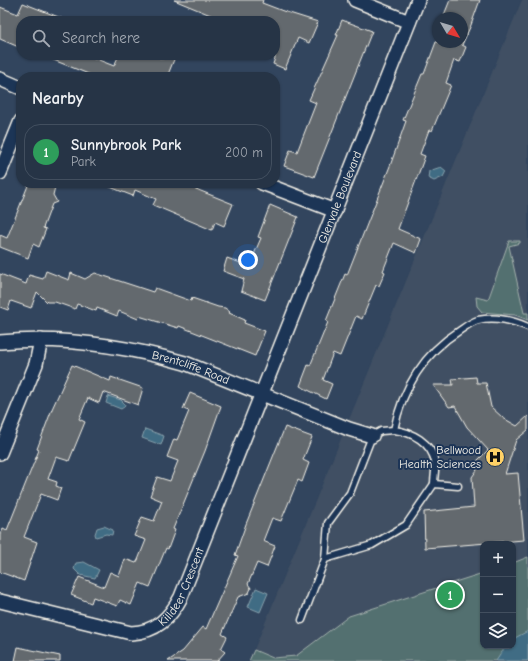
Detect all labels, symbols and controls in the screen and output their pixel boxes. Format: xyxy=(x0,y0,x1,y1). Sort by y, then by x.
north arrow xyxy=(432,12,468,48)
search box xyxy=(16,16,280,60)
icon: search xyxy=(30,27,52,49)
text: Search here xyxy=(62,29,140,47)
text: Nearby xyxy=(32,89,83,108)
text: Sunnybrook Park xyxy=(71,136,181,154)
text: 1 xyxy=(43,145,49,160)
text: 200 m xyxy=(225,145,263,160)
street label: Glenvale Boulevard xyxy=(315,149,364,245)
text: Park xyxy=(71,154,96,169)
your location xyxy=(238,250,258,270)
street label: Brentcliffe Road xyxy=(151,348,232,387)
place label: Bellwood Health Sciences xyxy=(399,443,481,471)
hospital icon: Bellwood Health Sciences xyxy=(484,446,506,468)
map controls xyxy=(480,541,516,649)
button: + xyxy=(480,541,516,577)
street label: Killdeer Crescent xyxy=(155,545,207,629)
button: − xyxy=(480,577,516,613)
pin: 1 xyxy=(437,580,463,610)
button: layers xyxy=(480,613,516,649)

